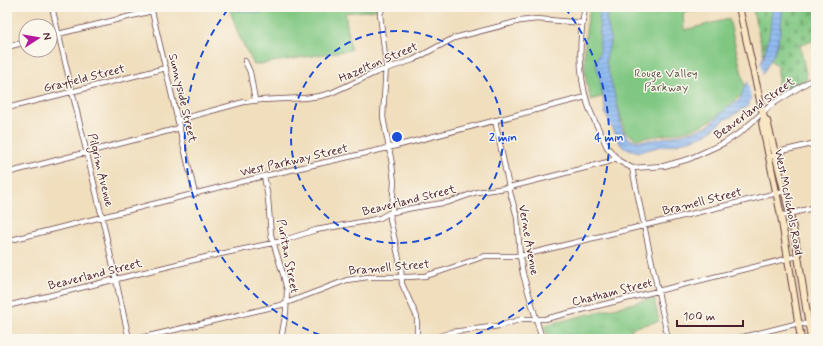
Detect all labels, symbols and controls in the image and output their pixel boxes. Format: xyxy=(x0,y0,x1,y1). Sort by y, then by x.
north arrow xyxy=(18,18,58,58)
text: N xyxy=(39,31,54,41)
street label: Hazelton Street xyxy=(336,39,421,87)
street label: Sunnyside Street xyxy=(164,52,200,144)
street label: Grayfield Street xyxy=(42,61,127,97)
park label: Rouge Valley Parkway xyxy=(634,66,698,96)
street label: Beaverland Street xyxy=(711,74,798,144)
centre of rings xyxy=(390,130,404,144)
text: 2 min xyxy=(489,130,517,146)
text: 4 min xyxy=(594,130,624,146)
street label: Pilgrim Avenue xyxy=(83,132,117,209)
street label: West Parkway Street xyxy=(239,141,350,181)
street label: West McNichols Road xyxy=(770,148,806,257)
street label: Beaverland Street xyxy=(361,182,458,220)
street label: Bramell Street xyxy=(661,184,744,220)
street label: Verne Avenue xyxy=(514,204,542,277)
street label: Puritan Street xyxy=(272,218,302,295)
street label: Beaverland Street xyxy=(47,256,144,294)
street label: Bramell Street xyxy=(348,256,431,280)
street label: Chatham Street xyxy=(570,275,655,311)
scale bar xyxy=(677,302,743,328)
text: 100 m xyxy=(683,309,715,325)

